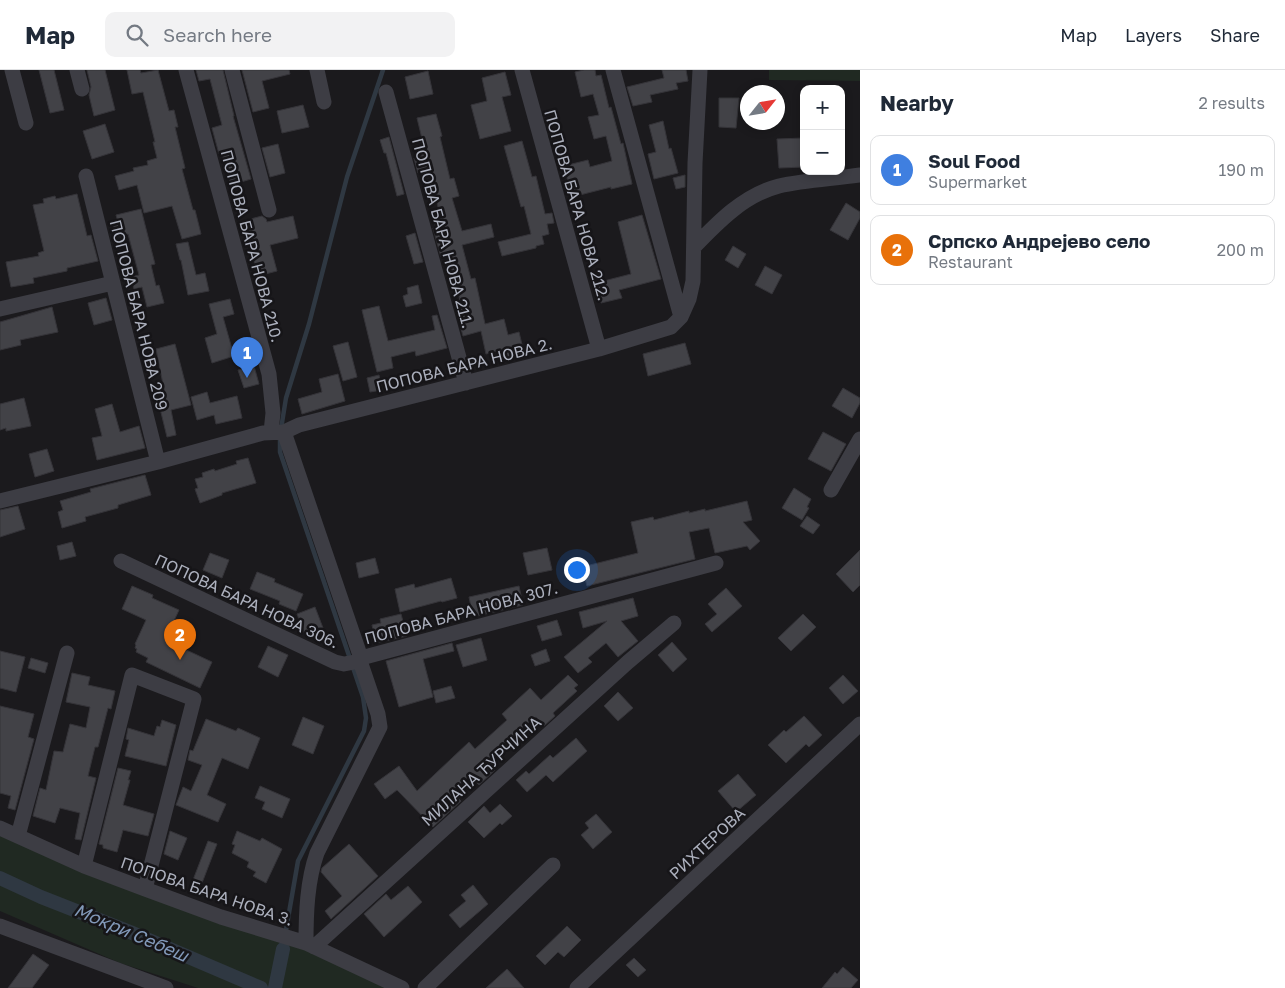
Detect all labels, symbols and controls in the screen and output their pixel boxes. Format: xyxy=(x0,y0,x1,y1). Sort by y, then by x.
search box xyxy=(105,12,455,57)
text: Map xyxy=(25,20,75,49)
icon: search xyxy=(123,21,151,49)
text: Search here xyxy=(163,23,272,46)
text: Map xyxy=(1060,24,1097,46)
text: Layers xyxy=(1125,24,1182,46)
text: Share xyxy=(1210,24,1260,46)
north arrow xyxy=(740,85,785,130)
map controls xyxy=(800,85,845,175)
button: + xyxy=(800,85,845,130)
text: Nearby xyxy=(880,90,954,116)
text: 2 results xyxy=(1199,93,1265,113)
street label: ПОПОВА БАРА НОВА 212. xyxy=(540,107,614,303)
button: − xyxy=(800,130,845,175)
street label: ПОПОВА БАРА НОВА 211. xyxy=(408,136,478,330)
street label: ПОПОВА БАРА НОВА 210. xyxy=(217,147,287,345)
text: Soul Food xyxy=(928,149,1020,172)
text: 1 xyxy=(893,160,901,180)
text: 190 m xyxy=(1218,160,1264,180)
text: Supermarket xyxy=(928,172,1027,192)
street label: ПОПОВА БАРА НОВА 209 xyxy=(106,218,172,412)
text: Српско Андрејево село xyxy=(928,229,1150,252)
text: 2 xyxy=(892,240,902,260)
text: 200 m xyxy=(1217,240,1264,260)
text: Restaurant xyxy=(928,252,1013,272)
street label: ПОПОВА БАРА НОВА 2. xyxy=(374,333,554,397)
pin: 1 xyxy=(231,337,263,378)
street label: ПОПОВА БАРА НОВА 306. xyxy=(152,550,342,652)
your location xyxy=(564,557,590,583)
street label: ПОПОВА БАРА НОВА 307. xyxy=(362,578,560,648)
pin: 2 xyxy=(164,619,196,660)
street label: МИЛАНА ЋУРЧИНА xyxy=(417,712,545,830)
street label: РИХТЕРОВА xyxy=(665,803,749,883)
street label: ПОПОВА БАРА НОВА 3. xyxy=(118,852,296,930)
water label: Мокри Себеш xyxy=(71,898,193,967)

